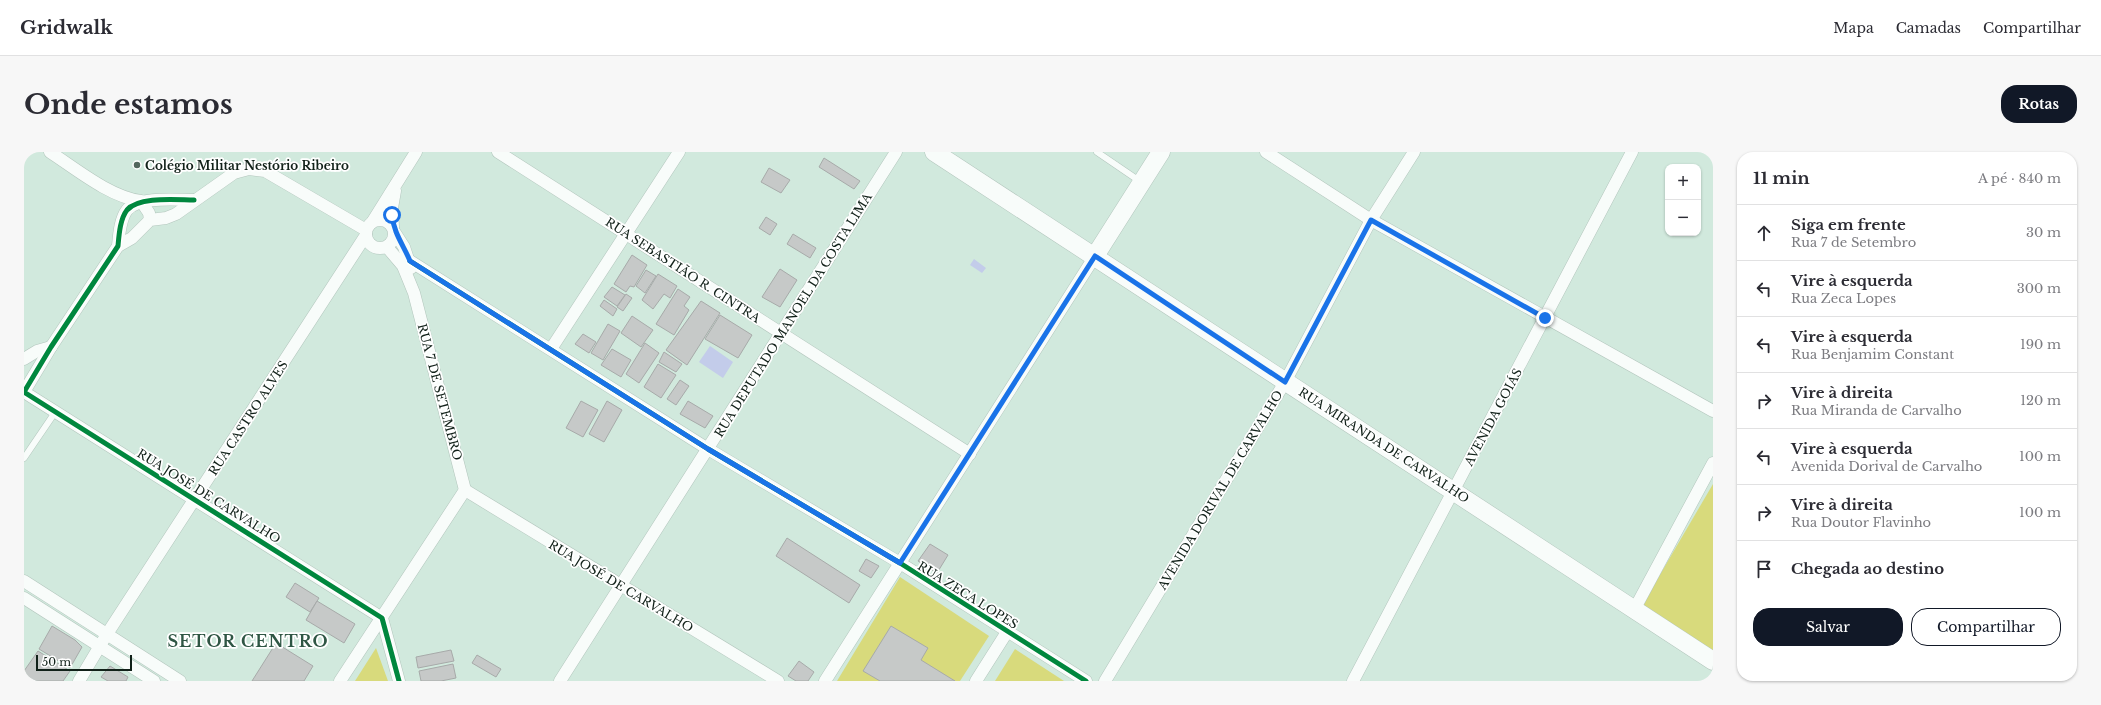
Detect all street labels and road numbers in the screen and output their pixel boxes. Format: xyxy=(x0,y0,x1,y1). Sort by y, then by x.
street label: RUA DEPUTADO MANOEL DA COSTA LIMA xyxy=(711,189,875,440)
street label: RUA SEBASTIÃO R. CINTRA xyxy=(603,214,764,326)
street label: RUA 7 DE SETEMBRO xyxy=(415,322,465,462)
street label: RUA CASTRO ALVES xyxy=(205,358,291,478)
street label: AVENIDA GOIÁS xyxy=(1460,365,1525,469)
street label: RUA MIRANDA DE CARVALHO xyxy=(1296,384,1472,506)
street label: AVENIDA DORIVAL DE CARVALHO xyxy=(1154,388,1286,593)
street label: RUA JOSÉ DE CARVALHO xyxy=(135,445,284,546)
street label: RUA JOSÉ DE CARVALHO xyxy=(546,536,697,635)
street label: RUA ZECA LOPES xyxy=(915,558,1021,632)

